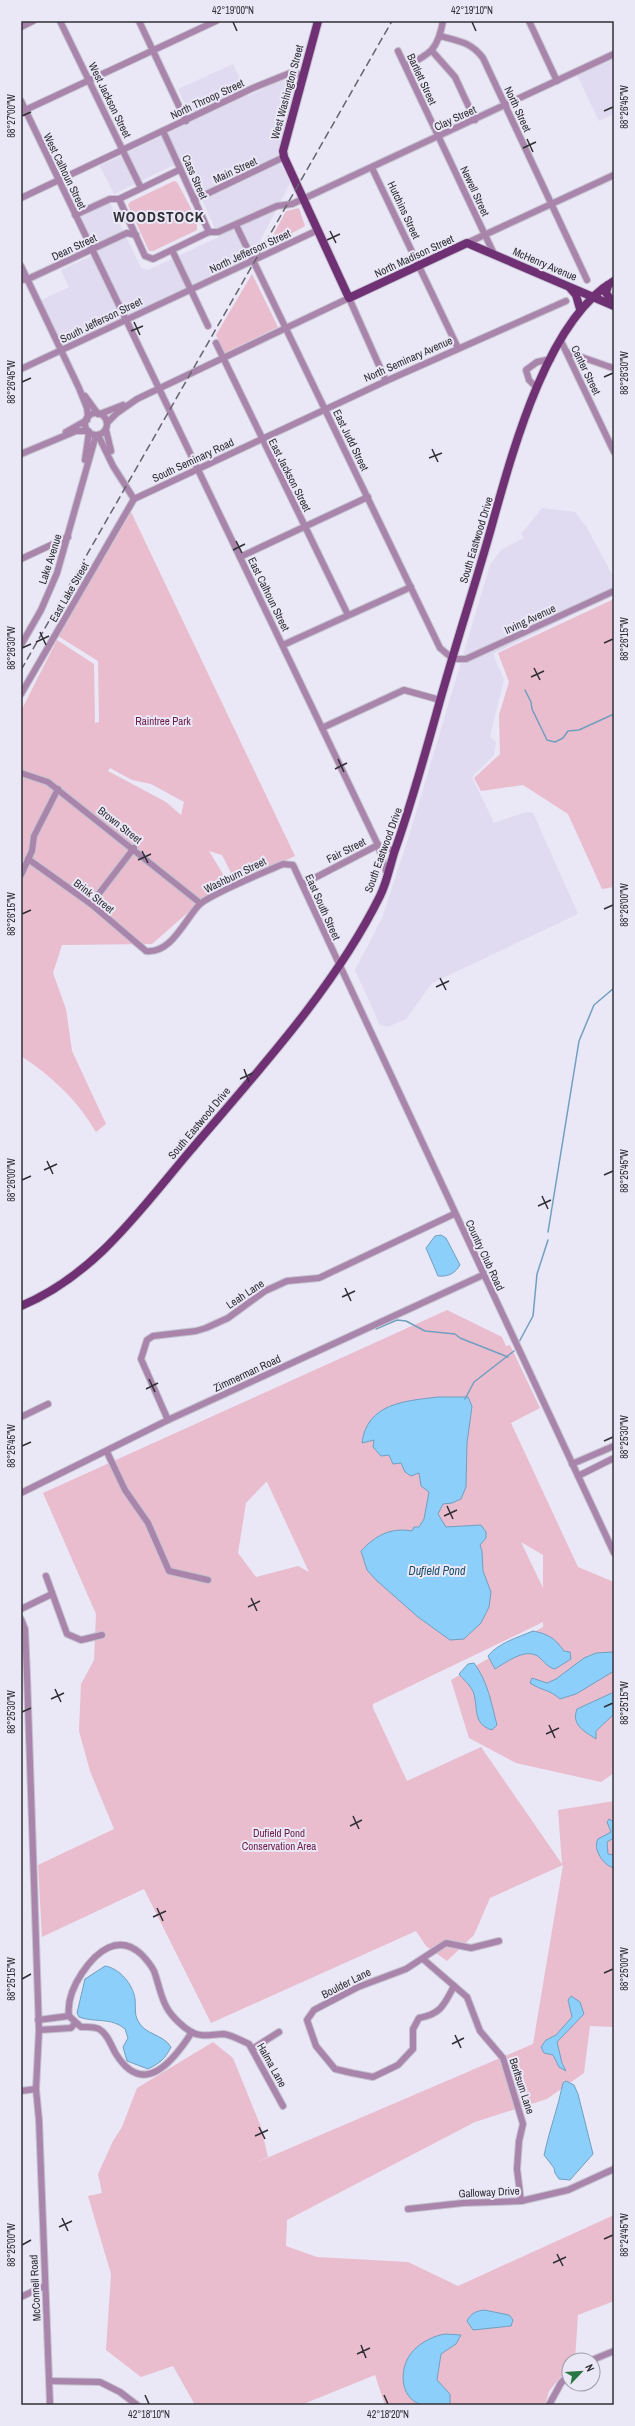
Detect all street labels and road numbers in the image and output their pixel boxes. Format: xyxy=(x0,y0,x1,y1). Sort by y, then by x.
street label: West Washington Street xyxy=(268,43,306,141)
street label: Bartlett Street xyxy=(404,51,440,107)
street label: West Jackson Street xyxy=(86,60,135,141)
street label: North Throop Street xyxy=(168,76,246,122)
street label: North Street xyxy=(501,84,535,134)
street label: Clay Street xyxy=(432,102,479,134)
street label: West Calhoun Street xyxy=(40,131,90,212)
street label: Cass Street xyxy=(179,153,211,202)
street label: Main Street xyxy=(211,154,260,186)
street label: Newell Street xyxy=(457,164,493,219)
street label: Hutchins Street xyxy=(385,179,424,242)
street label: North Jefferson Street xyxy=(207,226,293,276)
street label: Dean Street xyxy=(49,230,99,264)
street label: North Madison Street xyxy=(372,231,456,280)
street label: McHenry Avenue xyxy=(511,244,579,284)
street label: South Jefferson Street xyxy=(58,294,145,346)
street label: North Seminary Avenue xyxy=(361,333,455,385)
street label: Center Street xyxy=(568,343,604,398)
street label: East Judd Street xyxy=(330,407,372,473)
street label: South Seminary Road xyxy=(150,435,236,485)
street label: East Jackson Street xyxy=(266,436,315,514)
street label: South Eastwood Drive xyxy=(456,495,496,585)
street label: Lake Avenue xyxy=(35,532,65,586)
street label: East Calhoun Street xyxy=(245,555,293,634)
street label: East Lake Street xyxy=(46,559,92,624)
street label: Irving Avenue xyxy=(502,601,558,637)
street label: Brown Street xyxy=(95,803,145,847)
street label: South Eastwood Drive xyxy=(361,805,405,895)
street label: Fair Street xyxy=(324,834,368,866)
street label: Washburn Street xyxy=(202,854,269,896)
street label: East South Street xyxy=(302,872,344,943)
street label: Brink Street xyxy=(71,876,117,916)
street label: South Eastwood Drive xyxy=(165,1084,233,1162)
street label: Country Club Road xyxy=(462,1217,508,1293)
street label: Leah Lane xyxy=(223,1276,267,1312)
street label: Zimmerman Road xyxy=(211,1351,283,1395)
street label: Boulder Lane xyxy=(319,1965,373,2001)
street label: Halma Lane xyxy=(254,2040,290,2090)
street label: Berltsum Lane xyxy=(506,2056,538,2116)
street label: Galloway Drive xyxy=(458,2183,520,2201)
street label: McConnell Road xyxy=(26,2254,44,2322)

